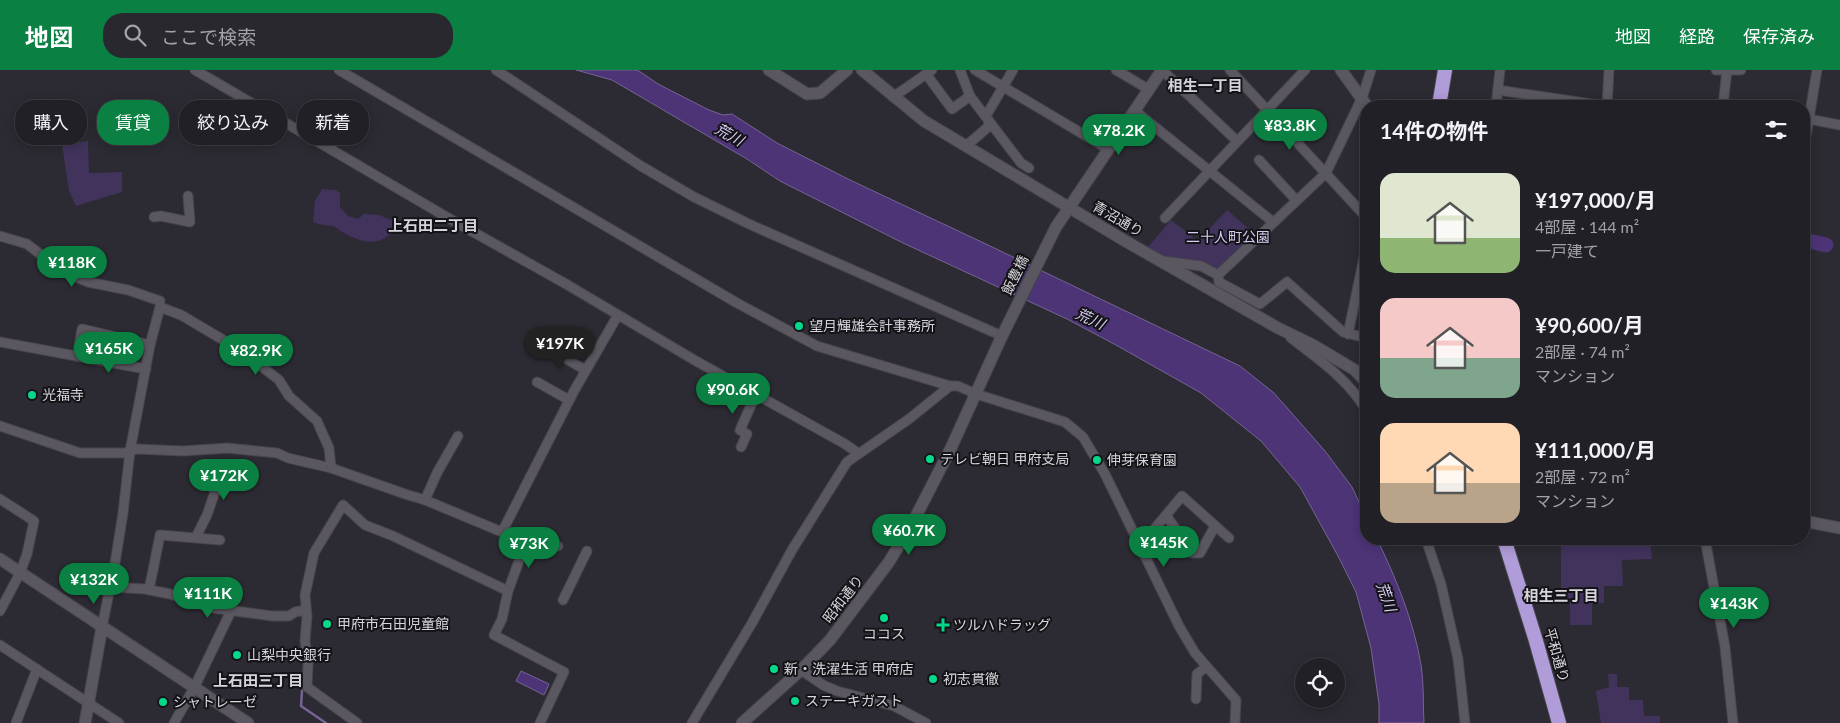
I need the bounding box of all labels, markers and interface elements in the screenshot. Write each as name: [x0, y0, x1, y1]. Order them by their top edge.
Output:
search box: [103, 13, 453, 58]
icon: search: [121, 21, 149, 49]
text: 地図: [25, 22, 73, 51]
text: ここで検索: [161, 25, 256, 48]
text: 地図: [1615, 25, 1651, 47]
text: 経路: [1679, 25, 1715, 47]
text: 保存済み: [1743, 25, 1815, 47]
district label: 相生一丁目: [1167, 76, 1243, 94]
chip: 購入: [15, 100, 87, 145]
chip: 賃貸: [97, 100, 169, 145]
chip: 絞り込み: [179, 100, 287, 145]
chip: 新着: [297, 100, 369, 145]
pin: ¥83.8K: [1249, 108, 1331, 151]
pin: ¥78.2K: [1078, 114, 1160, 156]
text: ¥83.8K: [1264, 115, 1316, 134]
icon: filters: [1762, 116, 1790, 144]
text: 14件の物件: [1380, 118, 1488, 143]
water label: 荒川: [712, 119, 749, 150]
text: ¥78.2K: [1093, 120, 1145, 139]
text: ¥197,000/月: [1535, 187, 1656, 212]
icon: home: [1420, 193, 1480, 253]
street label: 青沼通り: [1090, 197, 1147, 240]
district label: 上石田二丁目: [388, 216, 478, 234]
text: 4部屋 · 144 m²: [1535, 217, 1639, 236]
park label: 二十人町公園: [1186, 228, 1270, 245]
text: 一戸建て: [1535, 241, 1599, 260]
pin: ¥118K: [37, 246, 107, 288]
text: ¥118K: [48, 252, 96, 271]
street label: 飯豊橋: [998, 252, 1031, 297]
water label: 荒川: [1073, 304, 1110, 333]
text: ¥90,600/月: [1535, 312, 1644, 337]
place label: 望月輝雄会計事務所: [809, 317, 935, 334]
icon: home: [1420, 318, 1480, 378]
marker: 望月輝雄会計事務所: [793, 320, 805, 332]
pin: ¥197K: [525, 326, 595, 369]
pin: ¥165K: [74, 332, 144, 374]
text: ¥197K: [536, 333, 584, 352]
pin: ¥82.9K: [215, 334, 297, 376]
text: ¥165K: [85, 338, 133, 357]
text: ¥82.9K: [230, 340, 282, 359]
text: 2部屋 · 74 m²: [1535, 342, 1630, 361]
text: マンション: [1535, 366, 1615, 385]
pin: ¥90.6K: [692, 372, 774, 415]
text: ¥90.6K: [707, 379, 759, 398]
place label: 光福寺: [42, 386, 84, 403]
marker: 光福寺: [26, 389, 38, 401]
text: ¥111,000/月: [1535, 437, 1656, 462]
icon: home: [1420, 443, 1480, 503]
place label: テレビ朝日 甲府支局: [940, 450, 1070, 467]
place label: 伸芽保育園: [1107, 451, 1177, 468]
marker: テレビ朝日 甲府支局: [924, 453, 936, 465]
marker: 伸芽保育園: [1091, 454, 1103, 466]
pin: ¥172K: [189, 458, 259, 501]
text: ¥172K: [200, 465, 248, 484]
text: 2部屋 · 72 m²: [1535, 467, 1630, 486]
text: マンション: [1535, 491, 1615, 510]
pin: ¥60.7K: [868, 514, 950, 556]
text: ¥60.7K: [883, 520, 935, 539]
pin: ¥73K: [499, 526, 559, 569]
pin: ¥145K: [1129, 526, 1199, 568]
text: ¥145K: [1140, 532, 1188, 551]
text: ¥73K: [510, 533, 548, 552]
pin: ¥132K: [59, 562, 129, 605]
text: ¥132K: [70, 569, 118, 588]
street label: 昭和通り: [819, 571, 867, 626]
pin: ¥111K: [173, 576, 243, 619]
water label: 荒川: [1373, 579, 1401, 616]
text: ¥111K: [184, 583, 232, 602]
district label: 相生三丁目: [1523, 586, 1599, 604]
pin: ¥143K: [1699, 586, 1769, 629]
text: ¥143K: [1710, 593, 1758, 612]
marker: ココス: [878, 612, 890, 624]
place label: 甲府市石田児童館: [337, 615, 449, 632]
place label: ツルハドラッグ: [953, 616, 1051, 633]
marker: 甲府市石田児童館: [321, 618, 333, 630]
marker: ツルハドラッグ: [937, 619, 949, 631]
place label: ココス: [863, 625, 905, 642]
street label: 平和通り: [1542, 626, 1573, 684]
place label: 山梨中央銀行: [247, 646, 331, 663]
marker: 山梨中央銀行: [231, 649, 243, 661]
map controls: [1295, 658, 1345, 708]
button: locate: [1295, 658, 1345, 708]
place label: 新・洗濯生活 甲府店: [784, 660, 914, 677]
marker: 新・洗濯生活 甲府店: [768, 663, 780, 675]
place label: 初志貫徹: [943, 670, 999, 687]
district label: 上石田三丁目: [213, 671, 303, 689]
marker: 初志貫徹: [927, 673, 939, 685]
place label: ステーキガスト: [805, 692, 903, 709]
place label: シャトレーゼ: [173, 693, 257, 710]
marker: ステーキガスト: [789, 695, 801, 707]
marker: シャトレーゼ: [157, 696, 169, 708]

